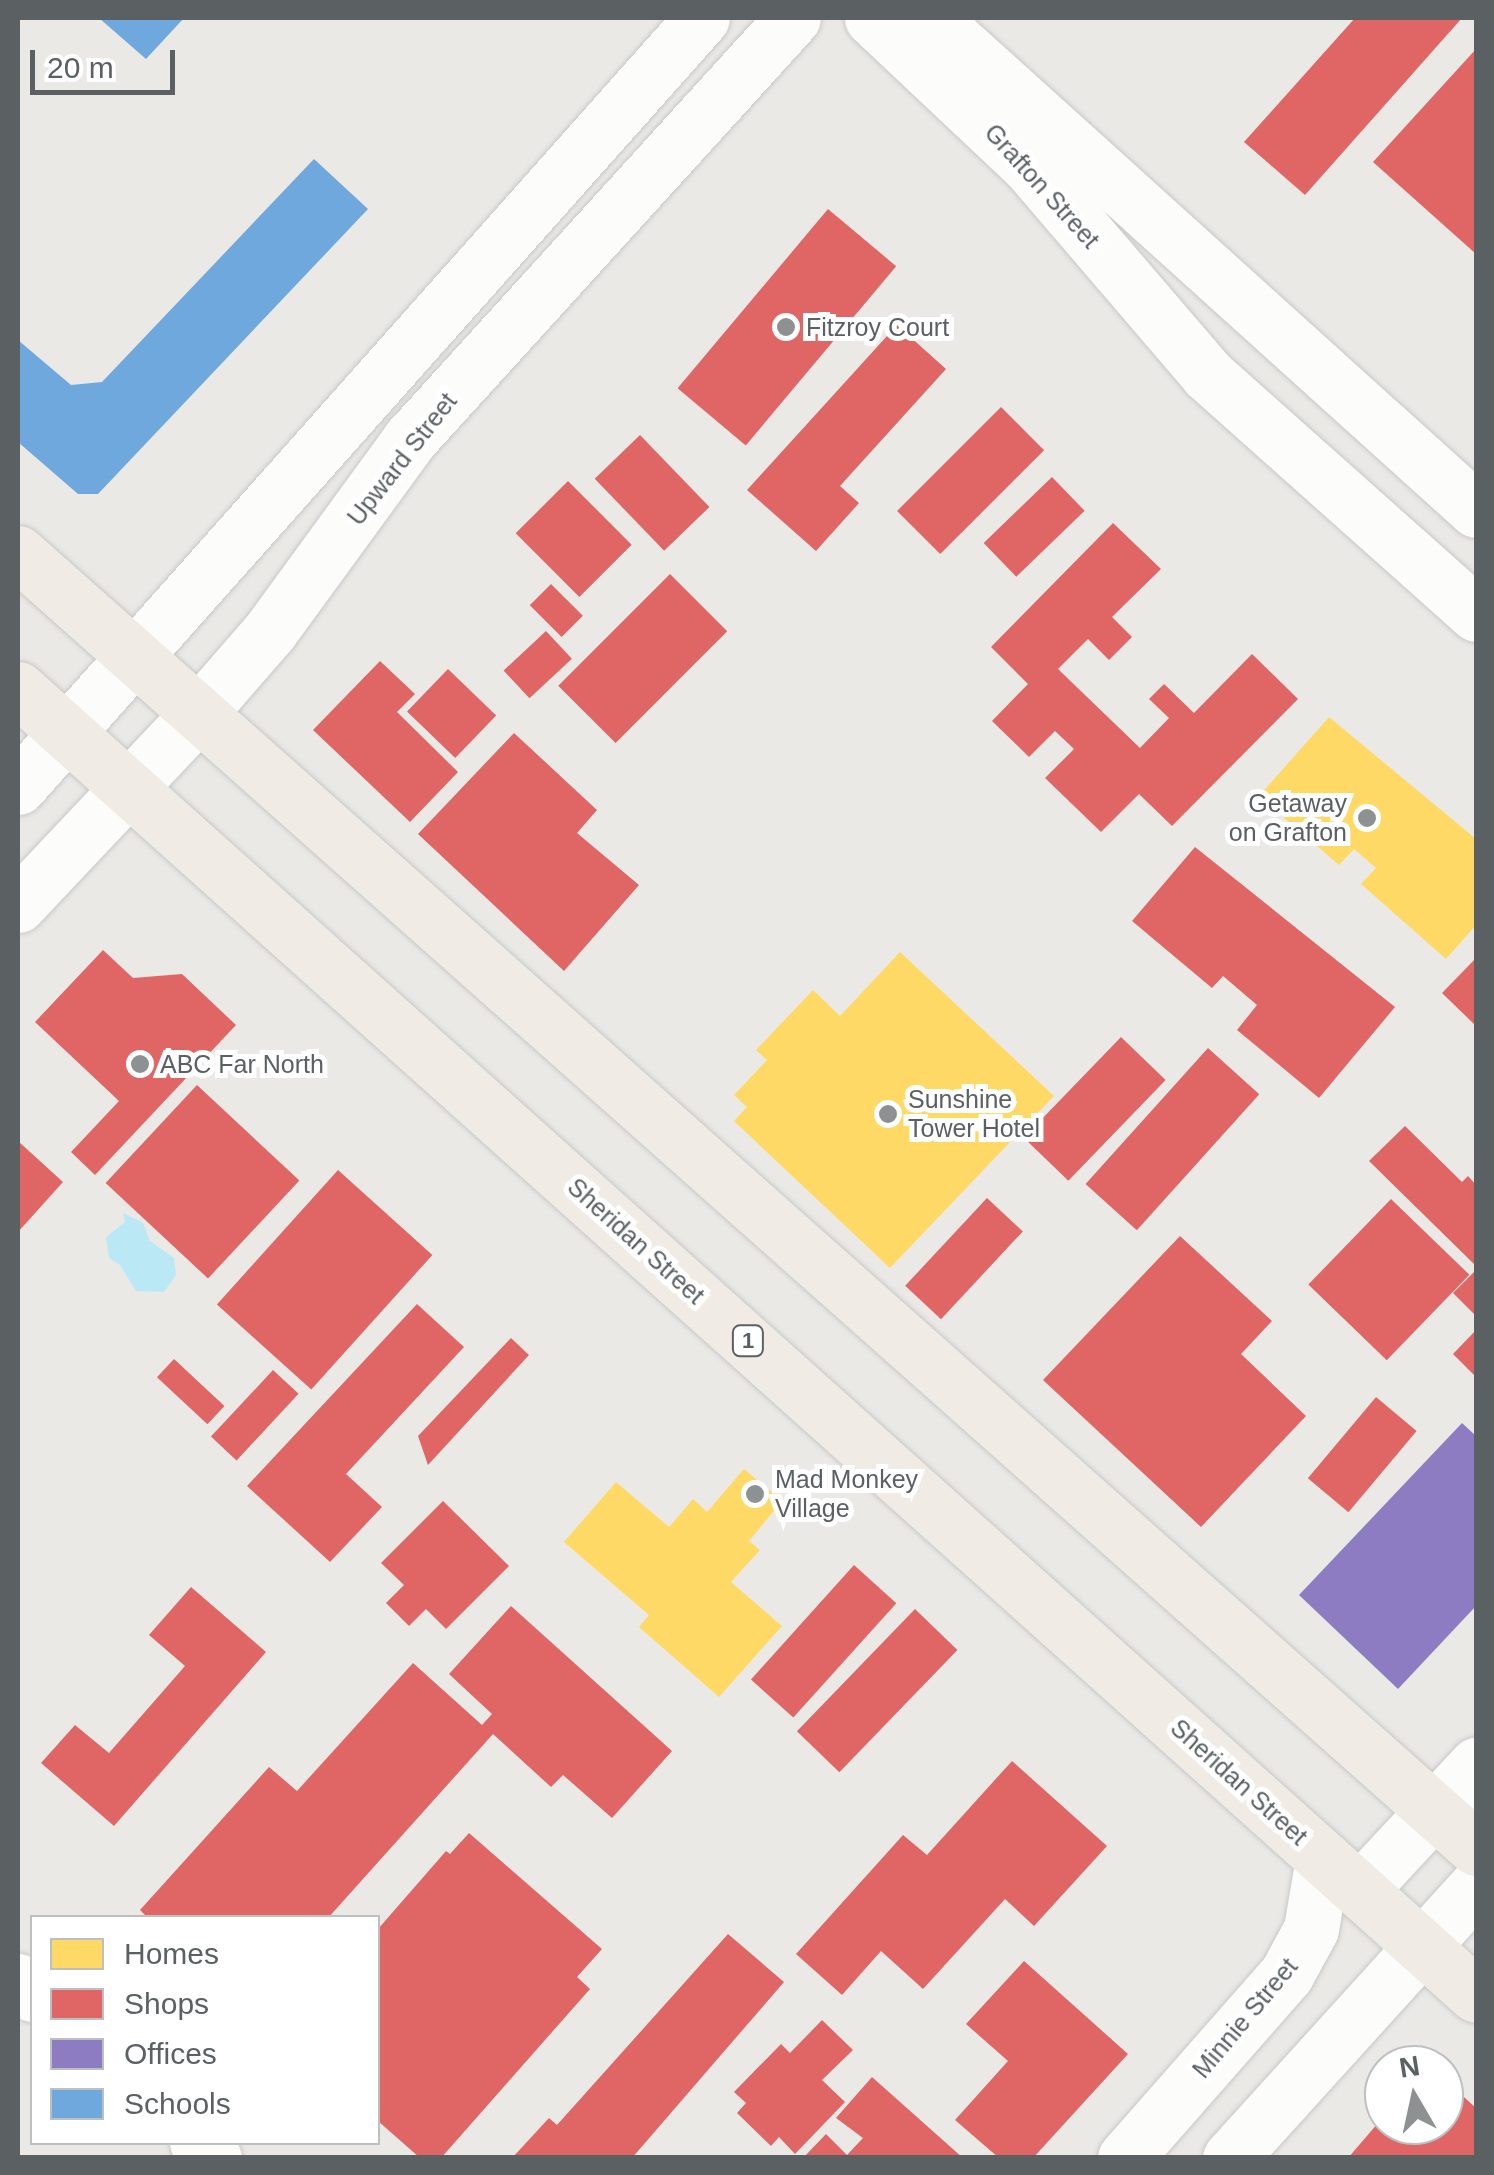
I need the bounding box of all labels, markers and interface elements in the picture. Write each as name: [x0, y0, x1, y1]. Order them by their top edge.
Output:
scale bar: [35, 30, 180, 92]
text: 20 m: [47, 51, 114, 84]
street label: Grafton Street: [978, 118, 1106, 254]
place label: Fitzroy Court: [806, 312, 949, 342]
marker: Fitzroy Court: [775, 316, 797, 338]
street label: Upward Street: [341, 387, 463, 531]
place label: Getaway on Grafton: [1229, 789, 1347, 848]
marker: Getaway on Grafton: [1356, 807, 1378, 829]
place label: ABC Far North: [160, 1049, 324, 1079]
marker: ABC Far North: [129, 1053, 151, 1075]
place label: Sunshine Tower Hotel: [908, 1085, 1040, 1144]
marker: Sunshine Tower Hotel: [877, 1103, 899, 1125]
street label: Sheridan Street: [561, 1172, 711, 1310]
road number: 1: [730, 1324, 766, 1358]
place label: Mad Monkey Village: [775, 1465, 918, 1524]
marker: Mad Monkey Village: [744, 1483, 766, 1505]
street label: Sheridan Street: [1164, 1713, 1314, 1851]
legend: [30, 1915, 380, 2145]
text: Homes: [124, 1937, 219, 1970]
street label: Minnie Street: [1186, 1952, 1304, 2084]
text: Shops: [124, 1987, 209, 2020]
text: Offices: [124, 2037, 217, 2070]
north arrow: [1364, 2045, 1464, 2145]
text: N: [1397, 2050, 1422, 2084]
text: Schools: [124, 2087, 231, 2120]

